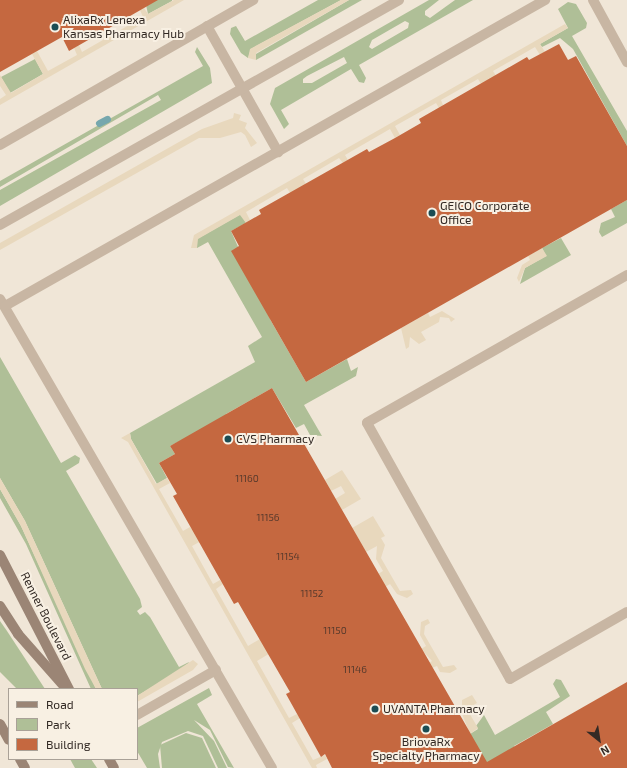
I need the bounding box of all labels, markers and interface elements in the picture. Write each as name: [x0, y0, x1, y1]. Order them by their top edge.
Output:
place label: AlixaRx Lenexa Kansas Pharmacy Hub: [63, 13, 184, 41]
marker: AlixaRx Lenexa Kansas Pharmacy Hub: [50, 22, 60, 32]
place label: GEICO Corporate Office: [440, 199, 529, 227]
marker: GEICO Corporate Office: [427, 208, 437, 218]
place label: CVS Pharmacy: [236, 432, 314, 446]
marker: CVS Pharmacy: [223, 434, 233, 444]
house number: 11160: [235, 473, 259, 485]
house number: 11156: [256, 512, 280, 524]
house number: 11154: [276, 551, 300, 563]
street label: Renner Boulevard: [18, 569, 74, 663]
house number: 11152: [301, 588, 323, 600]
house number: 11150: [323, 625, 347, 637]
house number: 11146: [343, 664, 367, 676]
legend: [8, 688, 138, 760]
text: Road: [46, 697, 74, 711]
place label: UVANTA Pharmacy: [383, 702, 485, 716]
marker: UVANTA Pharmacy: [370, 704, 380, 714]
text: Park: [46, 717, 71, 731]
north arrow: [579, 720, 619, 760]
marker: BriovaRx Specialty Pharmacy: [421, 724, 431, 734]
place label: BriovaRx Specialty Pharmacy: [372, 735, 480, 763]
text: Building: [46, 737, 90, 751]
text: N: [599, 743, 612, 758]

